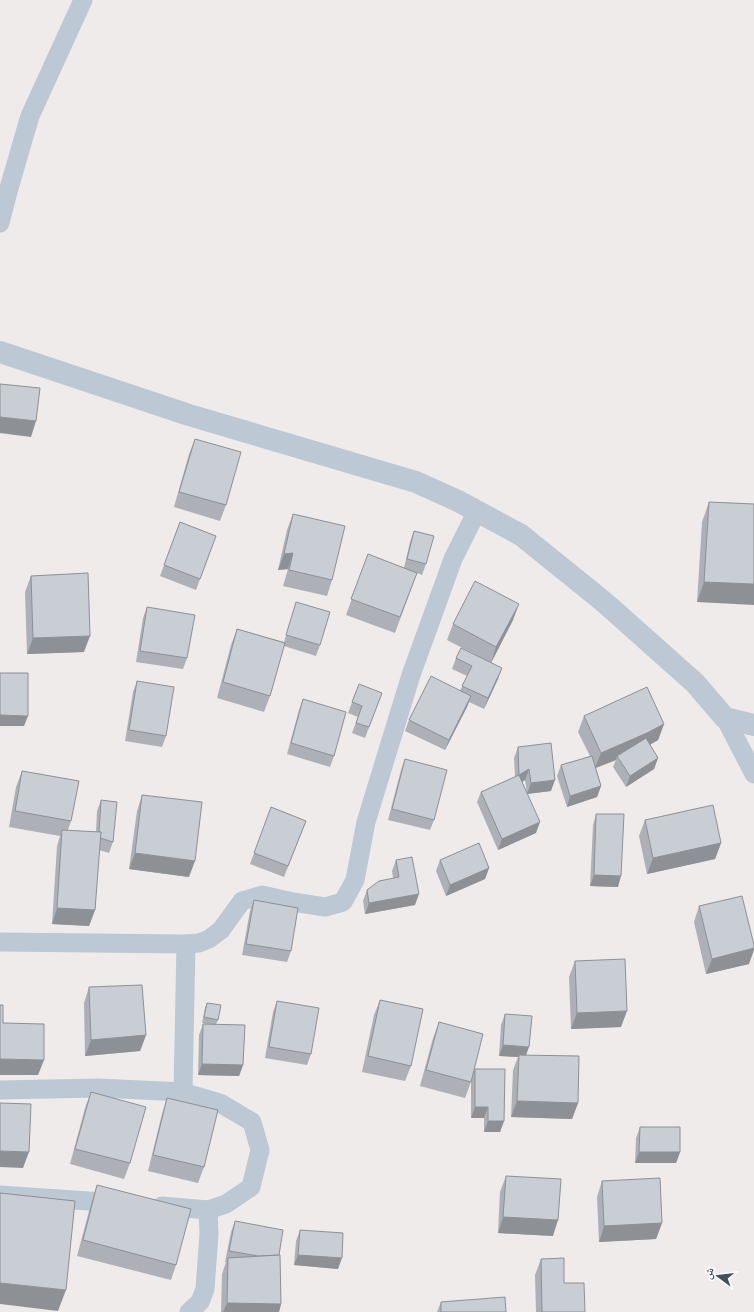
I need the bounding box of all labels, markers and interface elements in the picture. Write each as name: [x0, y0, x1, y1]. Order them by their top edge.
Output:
north arrow: [698, 1256, 738, 1296]
text: ش: [701, 1266, 718, 1281]

